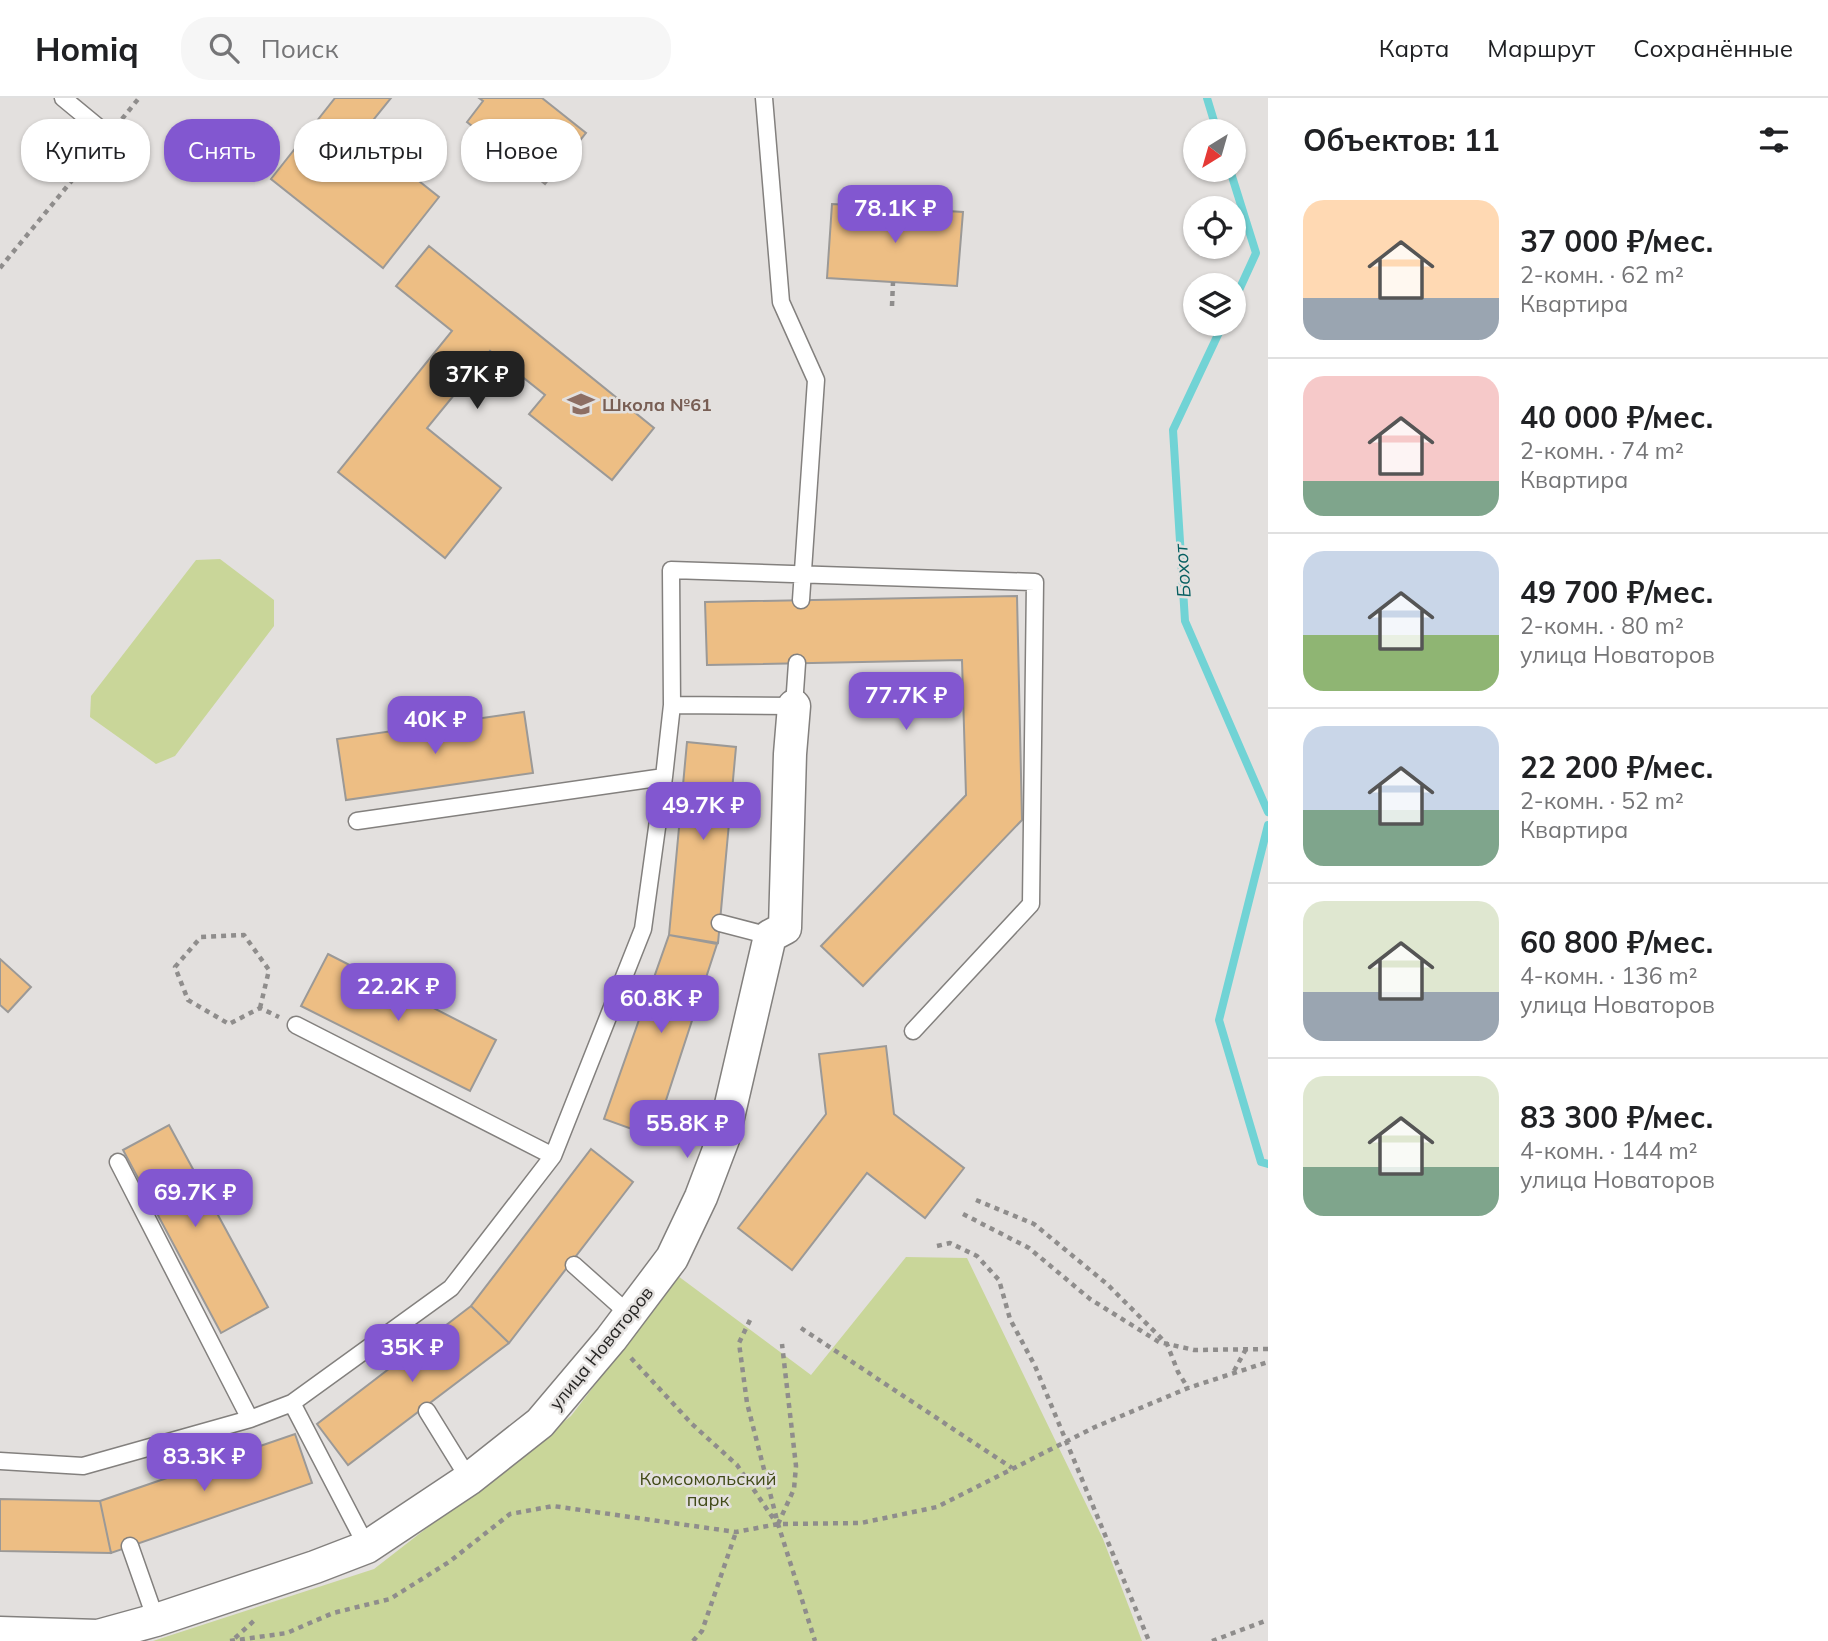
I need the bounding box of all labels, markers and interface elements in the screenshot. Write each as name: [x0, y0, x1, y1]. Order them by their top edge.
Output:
search box: [181, 17, 671, 80]
text: Homiq: [35, 28, 139, 69]
icon: search: [205, 29, 243, 67]
text: Поиск: [261, 32, 338, 65]
text: Карта: [1379, 33, 1449, 63]
text: Маршрут: [1487, 33, 1595, 63]
text: Сохранённые: [1633, 33, 1793, 63]
chip: Купить: [21, 119, 150, 182]
chip: Снять: [164, 119, 280, 182]
chip: Фильтры: [294, 119, 447, 182]
chip: Новое: [461, 119, 582, 182]
north arrow: [1183, 119, 1246, 182]
map controls: [1183, 119, 1246, 336]
text: Объектов: 11: [1303, 121, 1500, 159]
icon: filters: [1755, 121, 1793, 159]
pin: 78.1K ₽: [830, 186, 960, 245]
text: 78.1K ₽: [854, 193, 936, 222]
button: locate: [1183, 196, 1246, 259]
text: 37 000 ₽/мес.: [1520, 222, 1713, 260]
icon: home: [1359, 228, 1443, 312]
text: 2-комн. · 62 m²: [1520, 260, 1684, 289]
button: layers: [1183, 273, 1246, 336]
text: Квартира: [1520, 289, 1628, 318]
pin: 37K ₽: [428, 352, 526, 411]
text: 37K ₽: [445, 359, 509, 388]
school or university icon: Школа №61: [566, 389, 596, 419]
place label: Школа №61: [602, 393, 712, 416]
text: 40 000 ₽/мес.: [1520, 398, 1713, 436]
icon: home: [1359, 404, 1443, 488]
text: 2-комн. · 74 m²: [1520, 436, 1684, 465]
text: Квартира: [1520, 465, 1628, 494]
water label: Бохот: [1168, 542, 1196, 599]
text: 49 700 ₽/мес.: [1520, 573, 1713, 611]
icon: home: [1359, 579, 1443, 663]
text: 2-комн. · 80 m²: [1520, 611, 1684, 640]
text: улица Новаторов: [1520, 640, 1715, 669]
pin: 77.7K ₽: [841, 672, 971, 732]
text: 77.7K ₽: [865, 680, 947, 709]
pin: 40K ₽: [386, 696, 484, 756]
text: 40K ₽: [403, 704, 467, 733]
text: 22 200 ₽/мес.: [1520, 748, 1713, 786]
icon: home: [1359, 754, 1443, 838]
pin: 49.7K ₽: [638, 782, 768, 842]
text: 2-комн. · 52 m²: [1520, 786, 1684, 815]
text: 49.7K ₽: [662, 790, 744, 819]
text: Квартира: [1520, 815, 1628, 844]
text: 60 800 ₽/мес.: [1520, 923, 1713, 961]
icon: home: [1359, 929, 1443, 1013]
text: 4-комн. · 136 m²: [1520, 961, 1698, 990]
pin: 22.2K ₽: [333, 964, 463, 1023]
text: 22.2K ₽: [357, 971, 439, 1000]
pin: 60.8K ₽: [596, 976, 726, 1035]
text: 60.8K ₽: [620, 983, 702, 1012]
text: улица Новаторов: [1520, 990, 1715, 1019]
text: 83 300 ₽/мес.: [1520, 1098, 1713, 1136]
pin: 55.8K ₽: [622, 1100, 752, 1160]
icon: home: [1359, 1104, 1443, 1188]
text: 55.8K ₽: [646, 1108, 728, 1137]
text: 4-комн. · 144 m²: [1520, 1136, 1698, 1165]
text: улица Новаторов: [1520, 1165, 1715, 1194]
pin: 69.7K ₽: [130, 1170, 260, 1229]
text: 69.7K ₽: [154, 1177, 236, 1206]
street label: улица Новаторов: [544, 1281, 658, 1415]
pin: 35K ₽: [363, 1324, 461, 1384]
text: 35K ₽: [380, 1332, 444, 1361]
pin: 83.3K ₽: [139, 1434, 269, 1493]
text: 83.3K ₽: [163, 1441, 245, 1470]
park label: Комсомольский парк: [640, 1467, 776, 1511]

